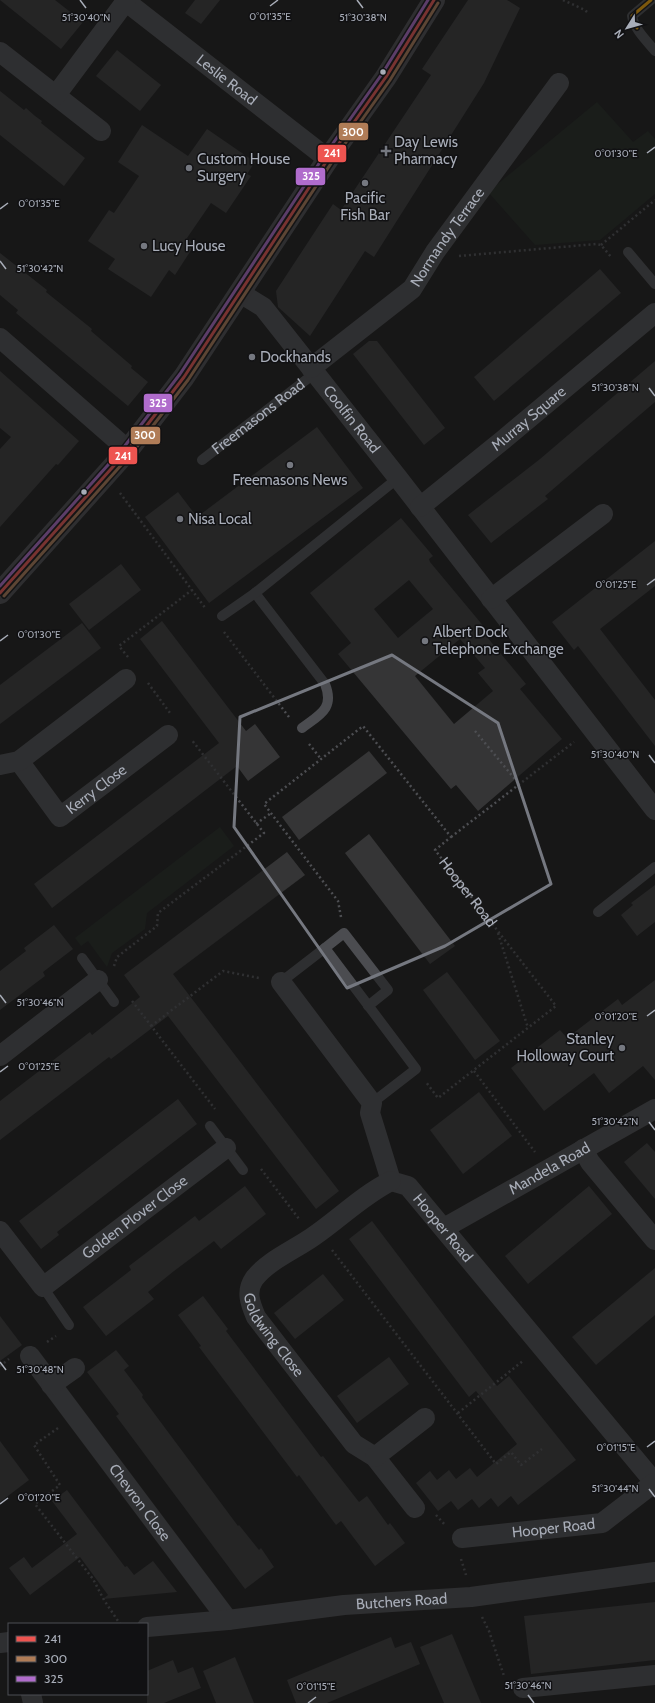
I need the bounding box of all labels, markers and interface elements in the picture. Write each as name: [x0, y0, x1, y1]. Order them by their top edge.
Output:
north arrow: [607, 8, 647, 48]
text: 0°01'35"E: [249, 10, 291, 23]
text: 51°30'40"N: [62, 11, 110, 24]
text: 51°30'38"N: [339, 11, 387, 24]
text: N: [611, 27, 627, 41]
street label: Leslie Road: [193, 51, 260, 109]
unlabelled marker: [378, 67, 388, 77]
line badge: 300: [338, 122, 369, 141]
text: 300: [342, 125, 364, 139]
place label: Day Lewis Pharmacy: [394, 133, 458, 168]
line badge: 241: [317, 144, 347, 163]
text: 241: [324, 146, 340, 160]
marker: Day Lewis Pharmacy: [381, 146, 391, 156]
text: 0°01'30"E: [594, 147, 638, 160]
place label: Custom House Surgery: [197, 150, 291, 185]
marker: Custom House Surgery: [184, 163, 194, 173]
line badge: 325: [295, 167, 326, 186]
text: 325: [302, 169, 320, 183]
marker: Pacific Fish Bar: [360, 178, 370, 188]
street label: Normandy Terrace: [407, 184, 488, 290]
place label: Pacific Fish Bar: [340, 189, 390, 224]
text: 0°01'35"E: [18, 197, 60, 210]
place label: Lucy House: [152, 237, 226, 255]
marker: Lucy House: [139, 241, 149, 251]
text: 51°30'42"N: [17, 262, 63, 275]
place label: Dockhands: [260, 348, 331, 366]
marker: Dockhands: [247, 352, 257, 362]
street label: Freemasons Road: [208, 375, 308, 458]
text: 51°30'38"N: [591, 381, 639, 394]
street label: Coolfin Road: [319, 382, 384, 457]
street label: Murray Square: [488, 382, 570, 455]
line badge: 325: [143, 393, 173, 413]
text: 325: [149, 396, 167, 410]
line badge: 300: [130, 426, 161, 445]
text: 300: [134, 428, 156, 442]
line badge: 241: [108, 446, 138, 465]
text: 241: [115, 449, 131, 463]
marker: Freemasons News: [285, 460, 295, 470]
place label: Freemasons News: [233, 471, 347, 489]
unlabelled marker: [79, 487, 89, 497]
place label: Nisa Local: [188, 510, 252, 528]
marker: Nisa Local: [175, 514, 185, 524]
text: 0°01'25"E: [595, 578, 637, 591]
place label: Albert Dock Telephone Exchange: [433, 623, 564, 658]
text: 0°01'30"E: [17, 628, 61, 641]
marker: Albert Dock Telephone Exchange: [420, 636, 430, 646]
text: 51°30'40"N: [591, 748, 639, 761]
street label: Kerry Close: [63, 761, 130, 818]
street label: Hooper Road: [435, 854, 500, 931]
text: 51°30'46"N: [16, 996, 64, 1009]
text: 0°01'20"E: [595, 1010, 638, 1023]
place label: Stanley Holloway Court: [517, 1030, 614, 1065]
marker: Stanley Holloway Court: [617, 1043, 627, 1053]
text: 0°01'25"E: [18, 1060, 60, 1073]
text: 51°30'42"N: [592, 1115, 638, 1128]
street label: Mandela Road: [506, 1139, 593, 1199]
street label: Golden Plover Close: [79, 1171, 191, 1263]
street label: Hooper Road: [409, 1190, 477, 1266]
street label: Goldwing Close: [240, 1292, 308, 1381]
text: 51°30'48"N: [16, 1363, 64, 1376]
text: 0°01'15"E: [596, 1441, 636, 1454]
street label: Chevron Close: [105, 1460, 175, 1545]
text: 51°30'44"N: [591, 1482, 639, 1495]
text: 0°01'20"E: [18, 1491, 61, 1504]
street label: Hooper Road: [511, 1515, 596, 1542]
street label: Butchers Road: [355, 1590, 448, 1613]
legend: [8, 1623, 148, 1695]
text: 241: [44, 1631, 61, 1646]
text: 300: [44, 1651, 67, 1666]
text: 325: [44, 1671, 63, 1686]
text: 51°30'46"N: [504, 1679, 552, 1692]
text: 0°01'15"E: [296, 1680, 336, 1693]

